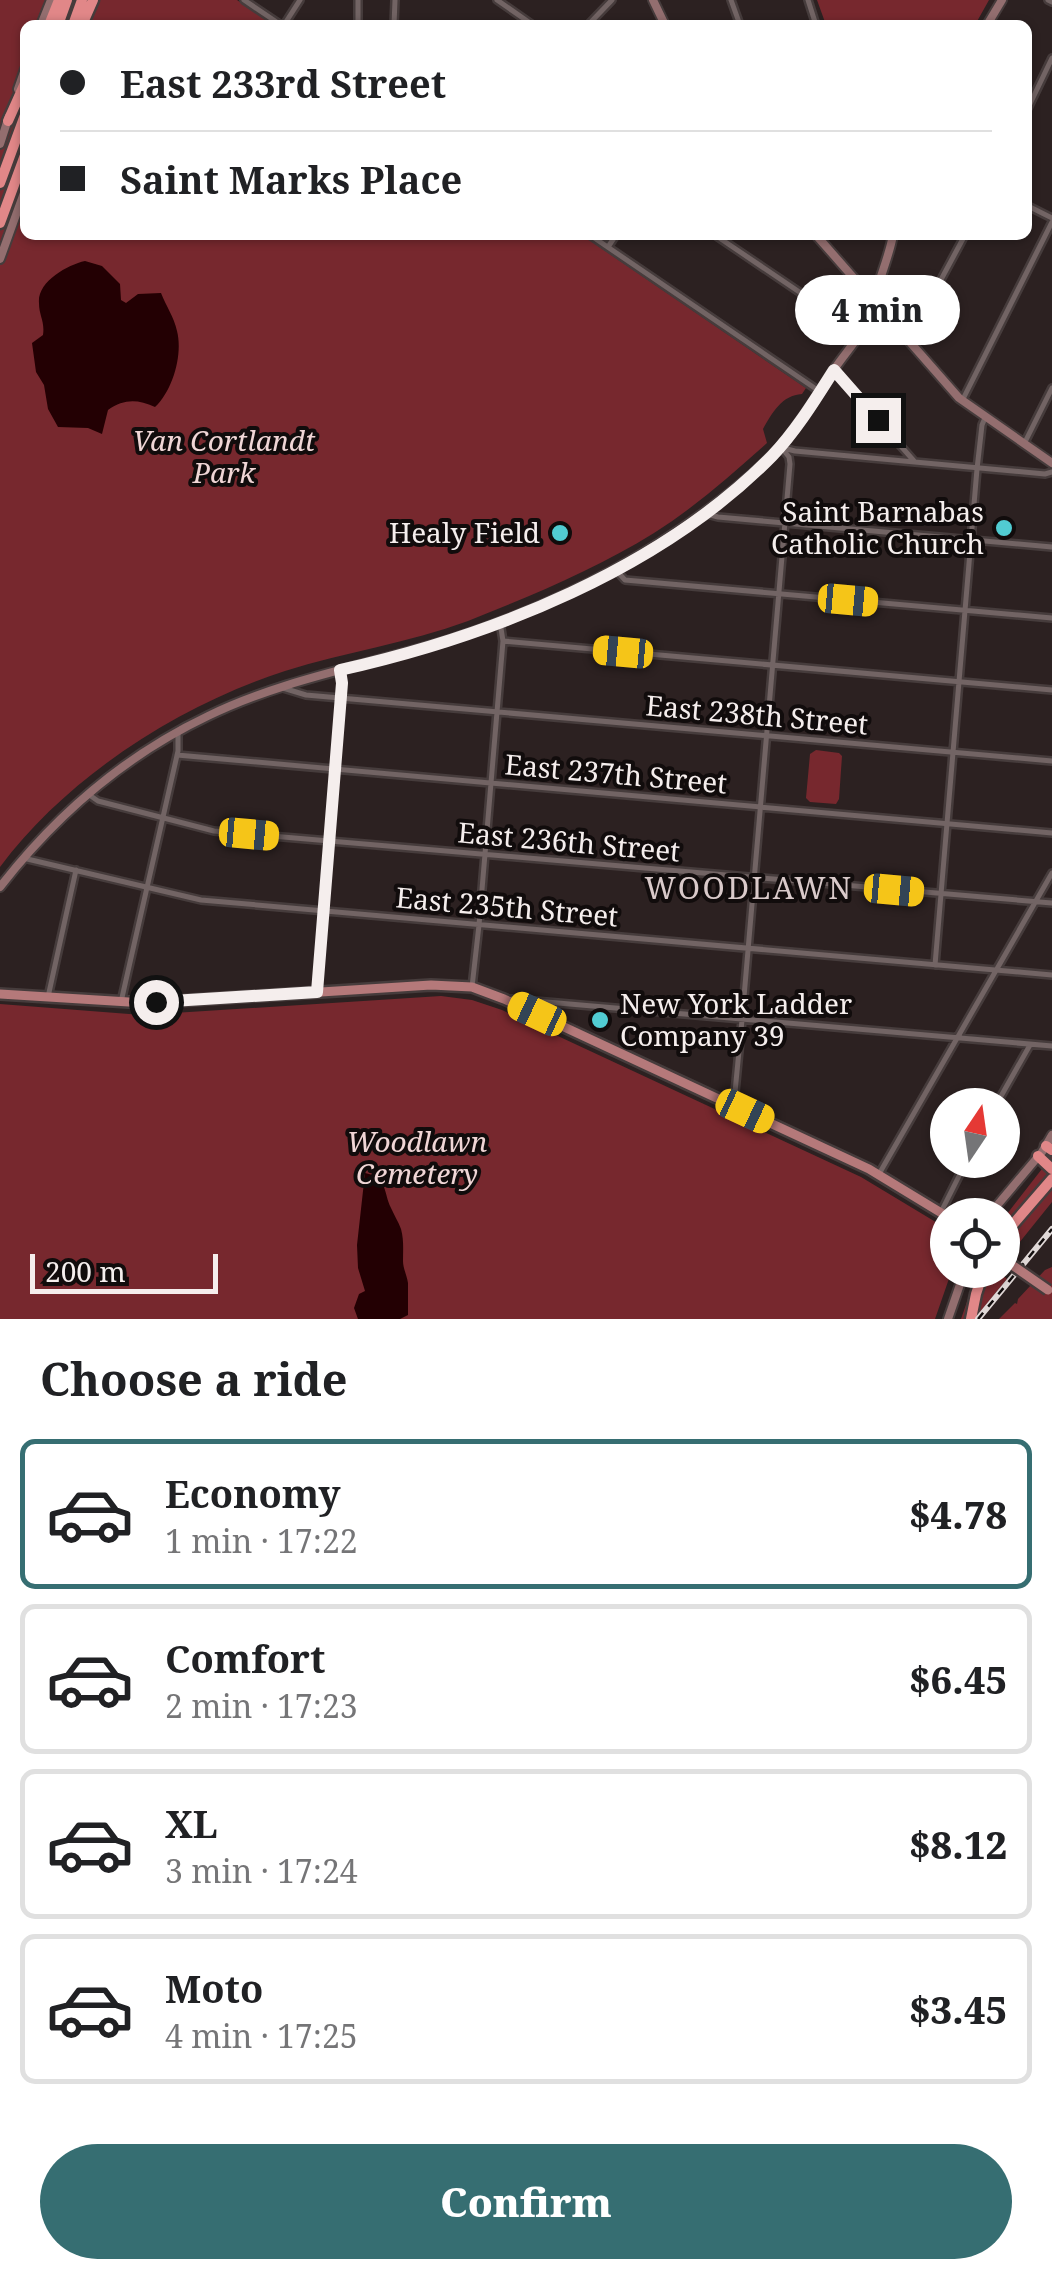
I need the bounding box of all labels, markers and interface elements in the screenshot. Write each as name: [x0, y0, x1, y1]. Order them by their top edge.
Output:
text: East 233rd Street: [120, 57, 446, 109]
text: Saint Marks Place: [120, 153, 462, 205]
callout: 4 min: [796, 275, 960, 345]
text: 4 min: [832, 288, 923, 331]
route end: [856, 398, 901, 443]
park label: Van Cortlandt Park: [133, 421, 316, 491]
place label: Saint Barnabas Catholic Church: [771, 492, 984, 562]
place label: Healy Field: [389, 513, 540, 551]
marker: Saint Barnabas Catholic Church: [993, 517, 1015, 539]
marker: Healy Field: [549, 522, 571, 544]
car: [817, 582, 879, 618]
car: [592, 634, 654, 670]
street label: East 238th Street: [644, 685, 870, 743]
street label: East 237th Street: [503, 744, 729, 802]
street label: East 236th Street: [456, 812, 682, 870]
car: [218, 816, 280, 852]
district label: WOODLAWN: [644, 867, 854, 908]
car: [863, 872, 925, 908]
street label: East 235th Street: [394, 877, 620, 935]
route start: [134, 980, 179, 1025]
place label: New York Ladder Company 39: [620, 984, 852, 1054]
car: [503, 988, 571, 1040]
marker: New York Ladder Company 39: [589, 1009, 611, 1031]
car: [711, 1085, 779, 1137]
north arrow: [930, 1088, 1020, 1178]
map controls: [930, 1088, 1020, 1288]
park label: Woodlawn Cemetery: [347, 1122, 487, 1192]
button: locate: [930, 1198, 1020, 1288]
scale bar: [30, 1249, 218, 1294]
text: 200 m: [45, 1252, 126, 1290]
text: Choose a ride: [40, 1348, 348, 1409]
text: Economy: [165, 1467, 341, 1519]
icon: car: [45, 1469, 135, 1559]
text: $4.78: [909, 1488, 1007, 1540]
text: 1 min · 17:22: [165, 1519, 358, 1562]
text: Comfort: [165, 1632, 325, 1684]
icon: car: [45, 1634, 135, 1724]
text: $6.45: [909, 1653, 1007, 1705]
text: 2 min · 17:23: [165, 1684, 358, 1727]
text: XL: [165, 1797, 218, 1849]
icon: car: [45, 1799, 135, 1889]
text: $8.12: [909, 1818, 1007, 1870]
text: 3 min · 17:24: [165, 1849, 358, 1892]
text: Moto: [165, 1962, 263, 2014]
icon: car: [45, 1964, 135, 2054]
text: $3.45: [909, 1983, 1007, 2035]
text: 4 min · 17:25: [165, 2014, 358, 2057]
button: Confirm: [40, 2144, 1012, 2259]

